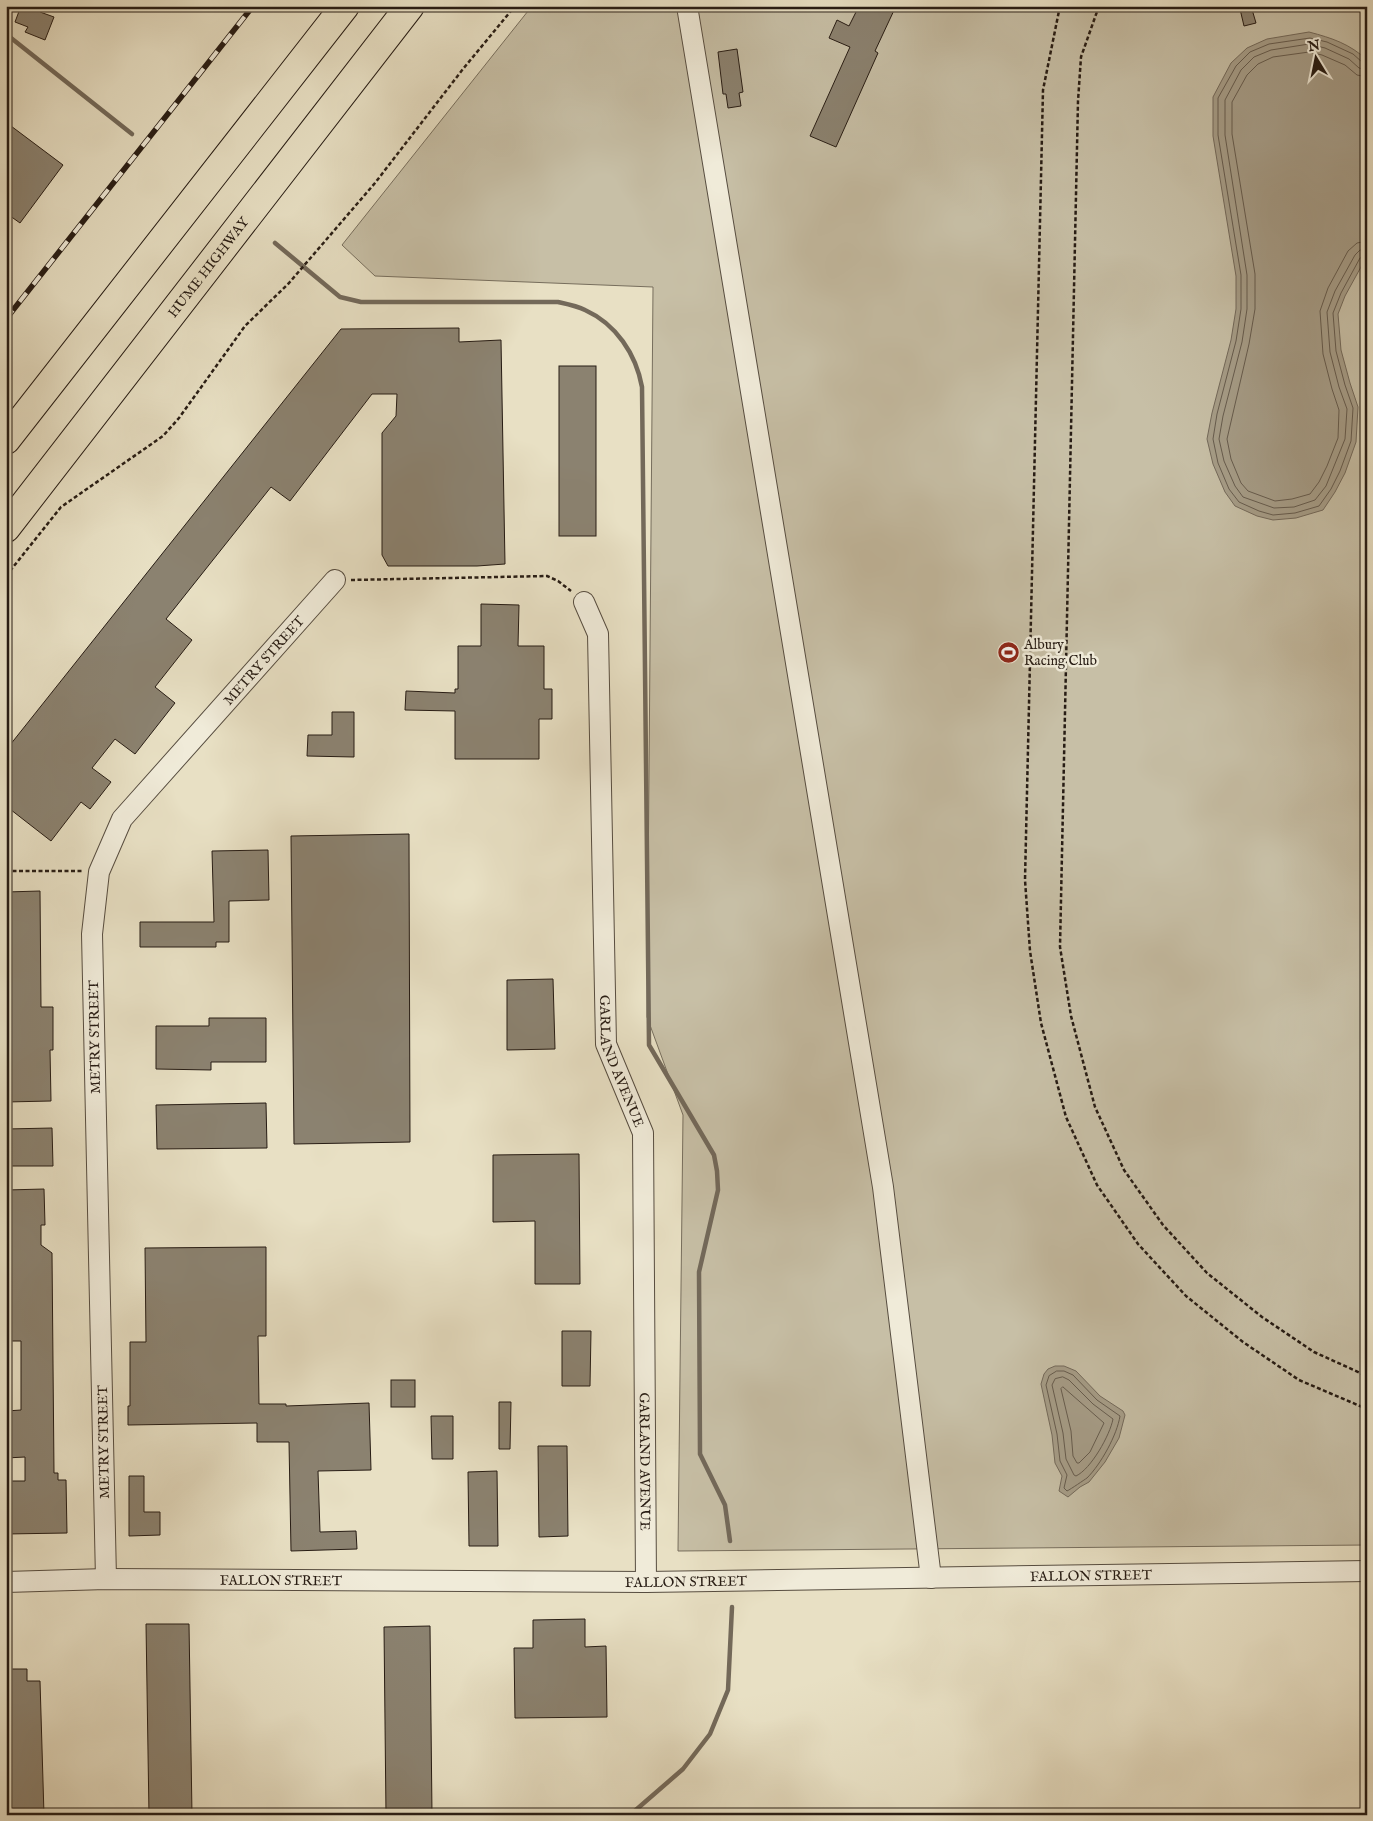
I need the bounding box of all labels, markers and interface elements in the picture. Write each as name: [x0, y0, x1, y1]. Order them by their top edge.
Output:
north arrow: [1290, 32, 1340, 82]
text: N: [1305, 36, 1321, 56]
street label: HUME HIGHWAY: [164, 213, 254, 322]
street label: METRY STREET: [220, 612, 309, 709]
place label: Albury Racing Club: [1023, 636, 1097, 670]
sports icon: Albury Racing Club: [996, 640, 1020, 664]
street label: METRY STREET: [85, 979, 105, 1094]
street label: GARLAND AVENUE: [595, 995, 648, 1130]
street label: METRY STREET: [94, 1384, 114, 1499]
street label: GARLAND AVENUE: [635, 1392, 654, 1531]
street label: FALLON STREET: [1030, 1566, 1153, 1586]
street label: FALLON STREET: [220, 1572, 343, 1590]
street label: FALLON STREET: [625, 1572, 748, 1592]

